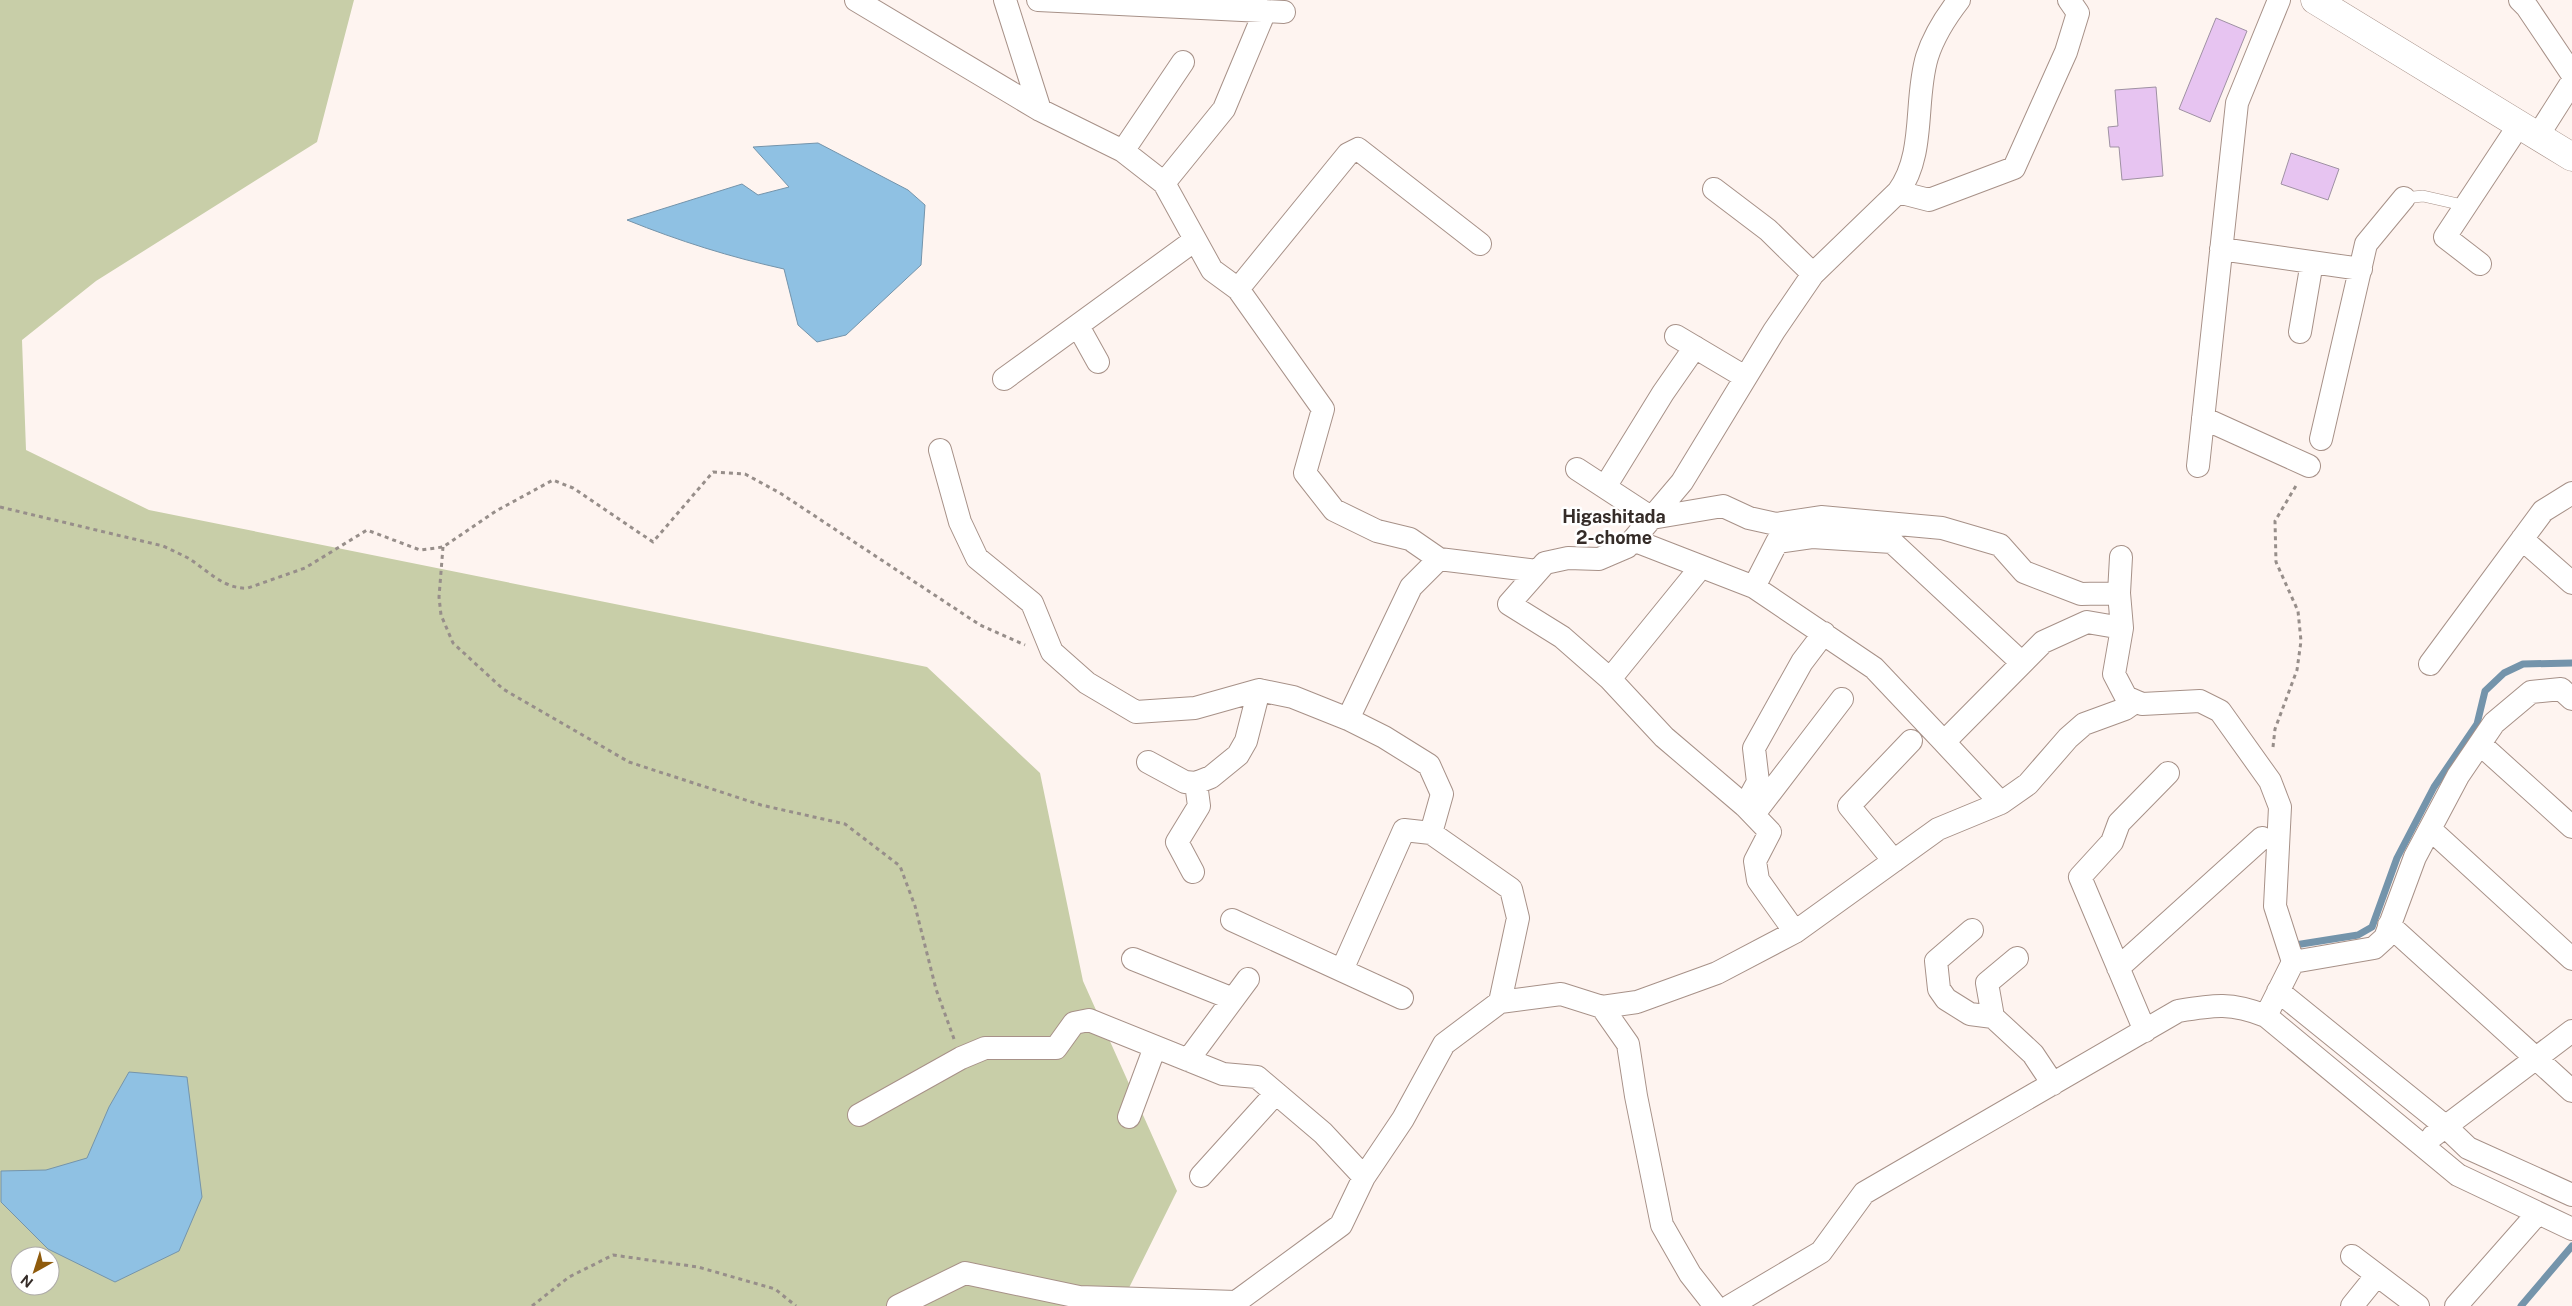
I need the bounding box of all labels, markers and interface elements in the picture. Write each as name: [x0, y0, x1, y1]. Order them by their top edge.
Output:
district label: Higashitada 2-chome: [1562, 506, 1666, 548]
north arrow: [10, 1246, 60, 1296]
text: N: [18, 1271, 36, 1291]

